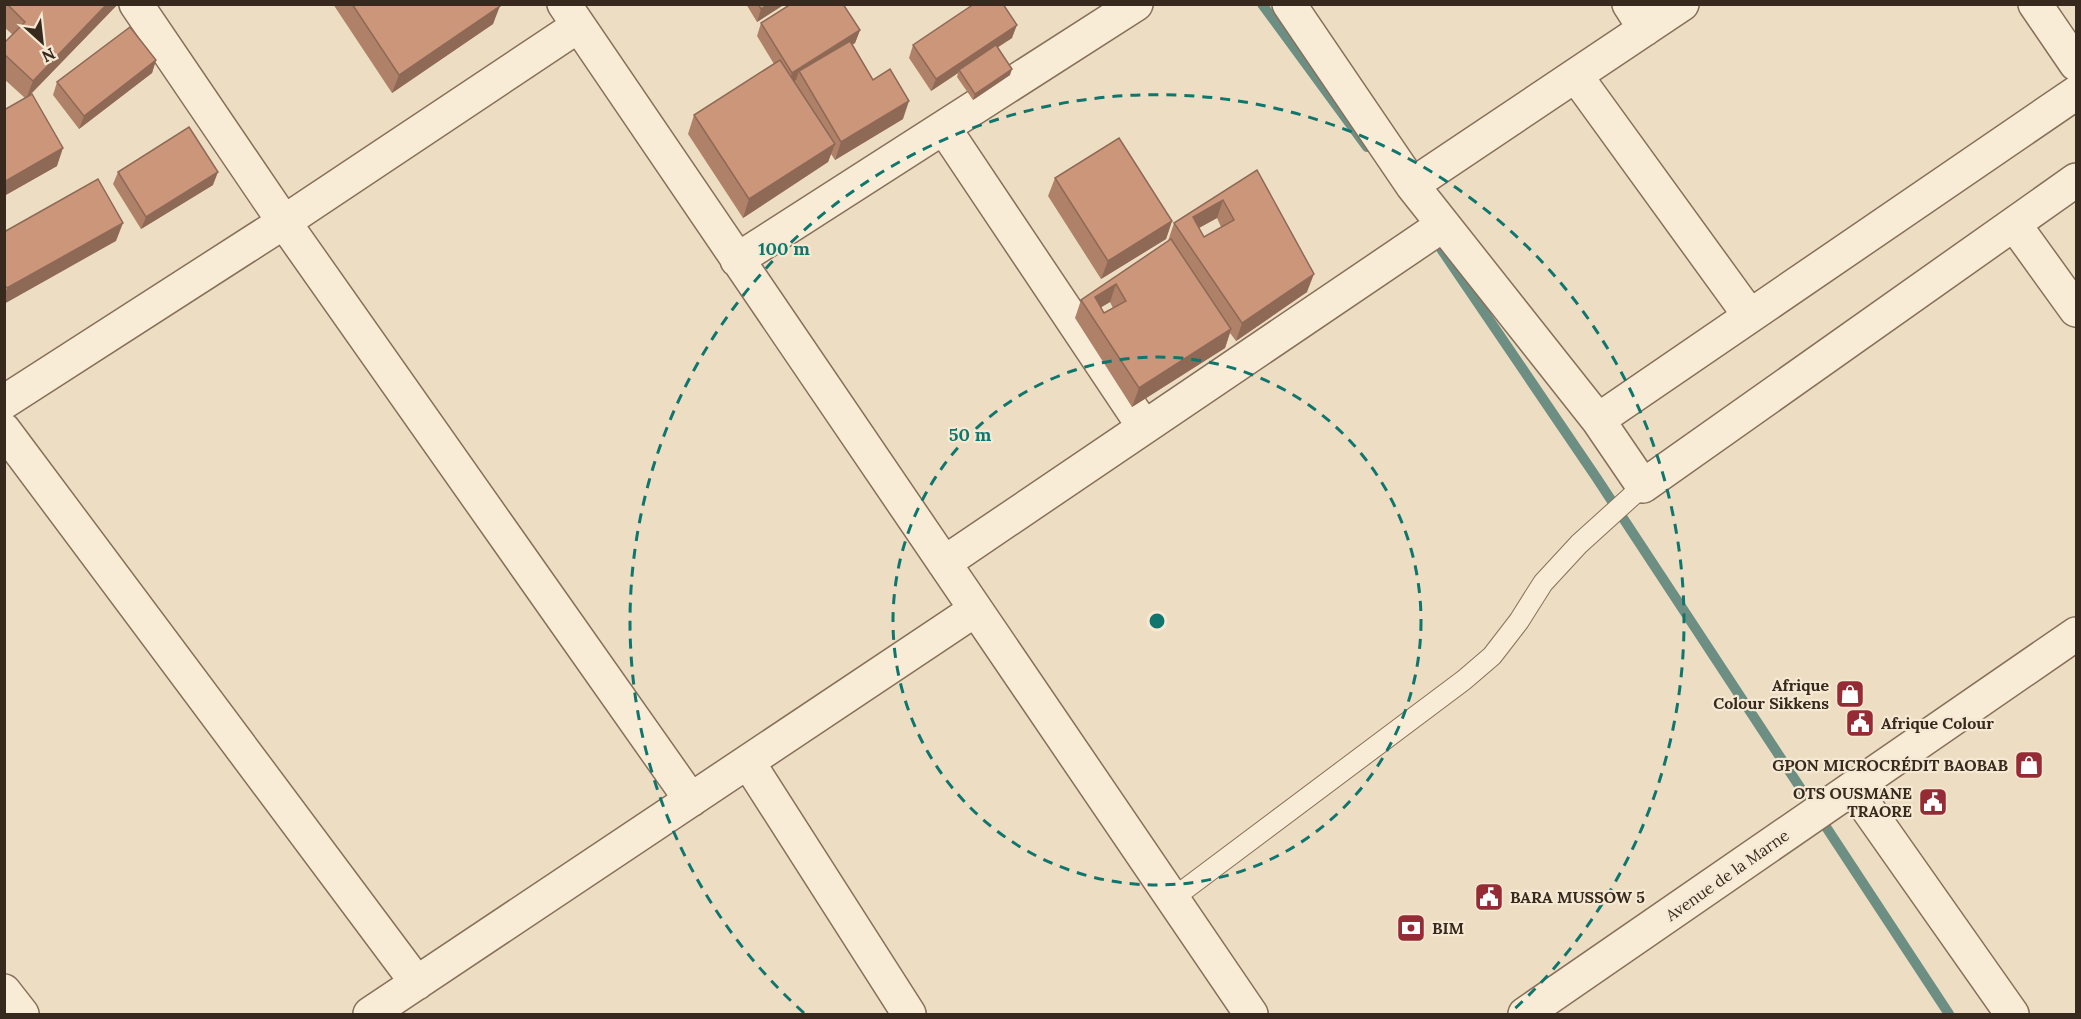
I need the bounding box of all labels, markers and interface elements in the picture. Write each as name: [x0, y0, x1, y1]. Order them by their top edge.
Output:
north arrow: [12, 12, 72, 72]
text: N: [39, 44, 59, 67]
text: 100 m: [758, 237, 810, 260]
text: 50 m: [949, 423, 992, 446]
centre of rings: [1147, 611, 1167, 631]
place label: Afrique Colour Sikkens: [1713, 675, 1829, 713]
shop icon: Afrique Colour Sikkens: [1834, 678, 1866, 710]
public building icon: Afrique Colour: [1844, 707, 1876, 739]
place label: Afrique Colour: [1881, 713, 1994, 733]
shop icon: GPON MICROCRÉDIT BAOBAB: [2013, 749, 2045, 781]
place label: GPON MICROCRÉDIT BAOBAB: [1772, 755, 2008, 775]
place label: OTS OUSMANE TRAORE: [1793, 783, 1912, 821]
public building icon: OTS OUSMANE TRAORE: [1917, 786, 1949, 818]
street label: Avenue de la Marne: [1661, 825, 1793, 926]
public building icon: BARA MUSSOW 5: [1473, 881, 1505, 913]
place label: BARA MUSSOW 5: [1510, 887, 1645, 907]
bank icon: BIM: [1395, 912, 1427, 944]
place label: BIM: [1432, 918, 1464, 938]

